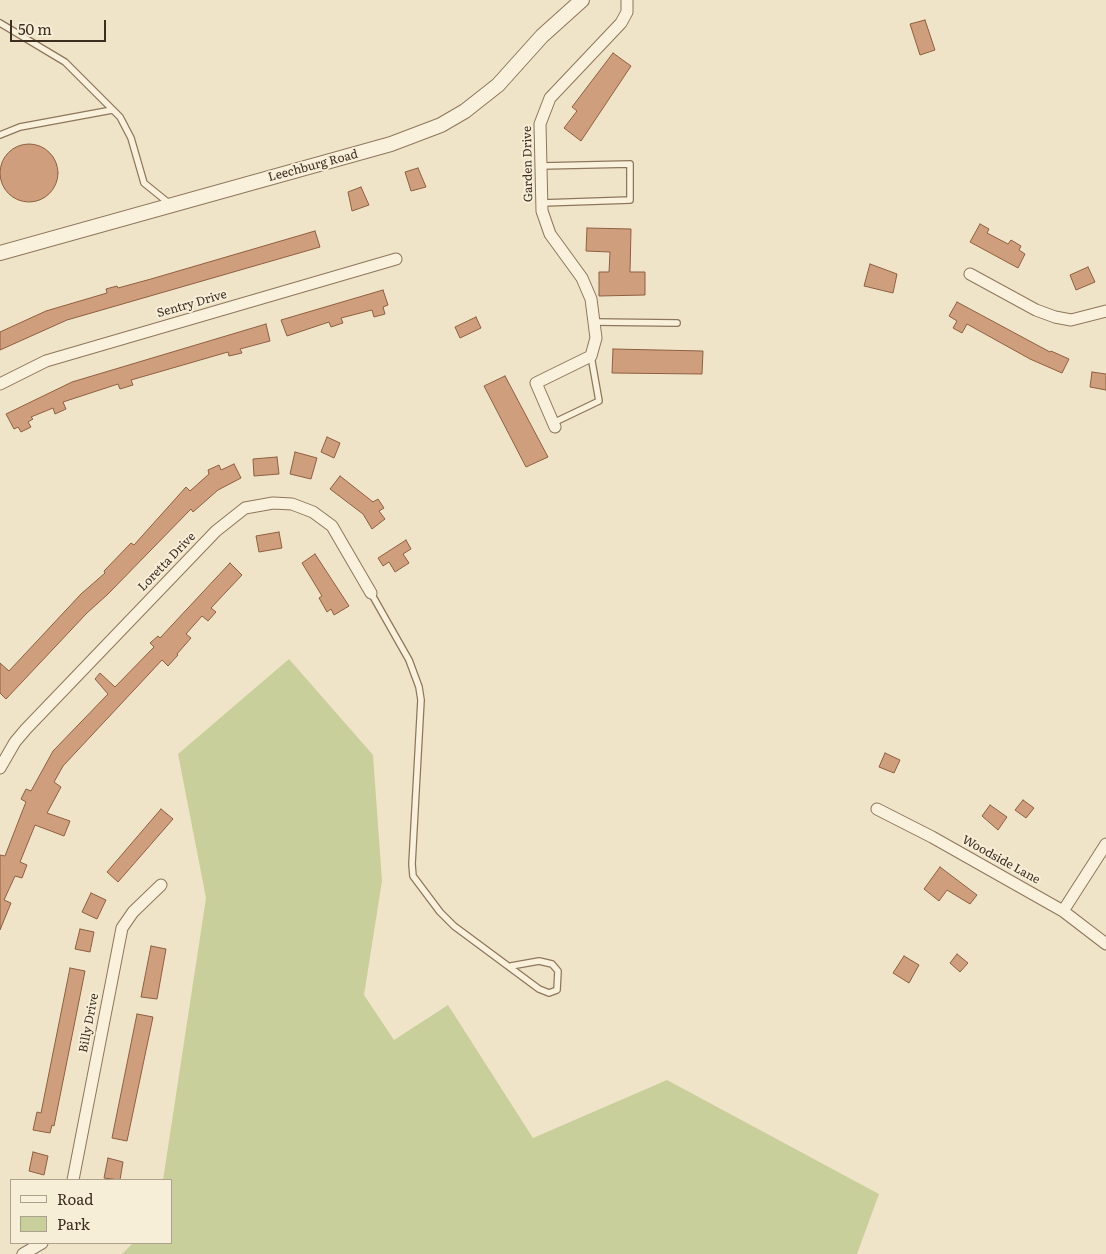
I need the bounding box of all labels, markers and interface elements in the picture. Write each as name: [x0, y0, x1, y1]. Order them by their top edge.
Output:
scale bar: [12, 10, 109, 42]
text: 50 m: [18, 17, 52, 40]
street label: Garden Drive: [520, 126, 536, 202]
street label: Leechburg Road: [267, 147, 359, 185]
street label: Sentry Drive: [155, 287, 229, 321]
street label: Loretta Drive: [135, 530, 199, 594]
street label: Woodside Lane: [960, 833, 1042, 887]
street label: Billy Drive: [76, 992, 102, 1054]
legend: [10, 1179, 172, 1244]
text: Road: [57, 1187, 93, 1210]
text: Park: [57, 1212, 90, 1235]

